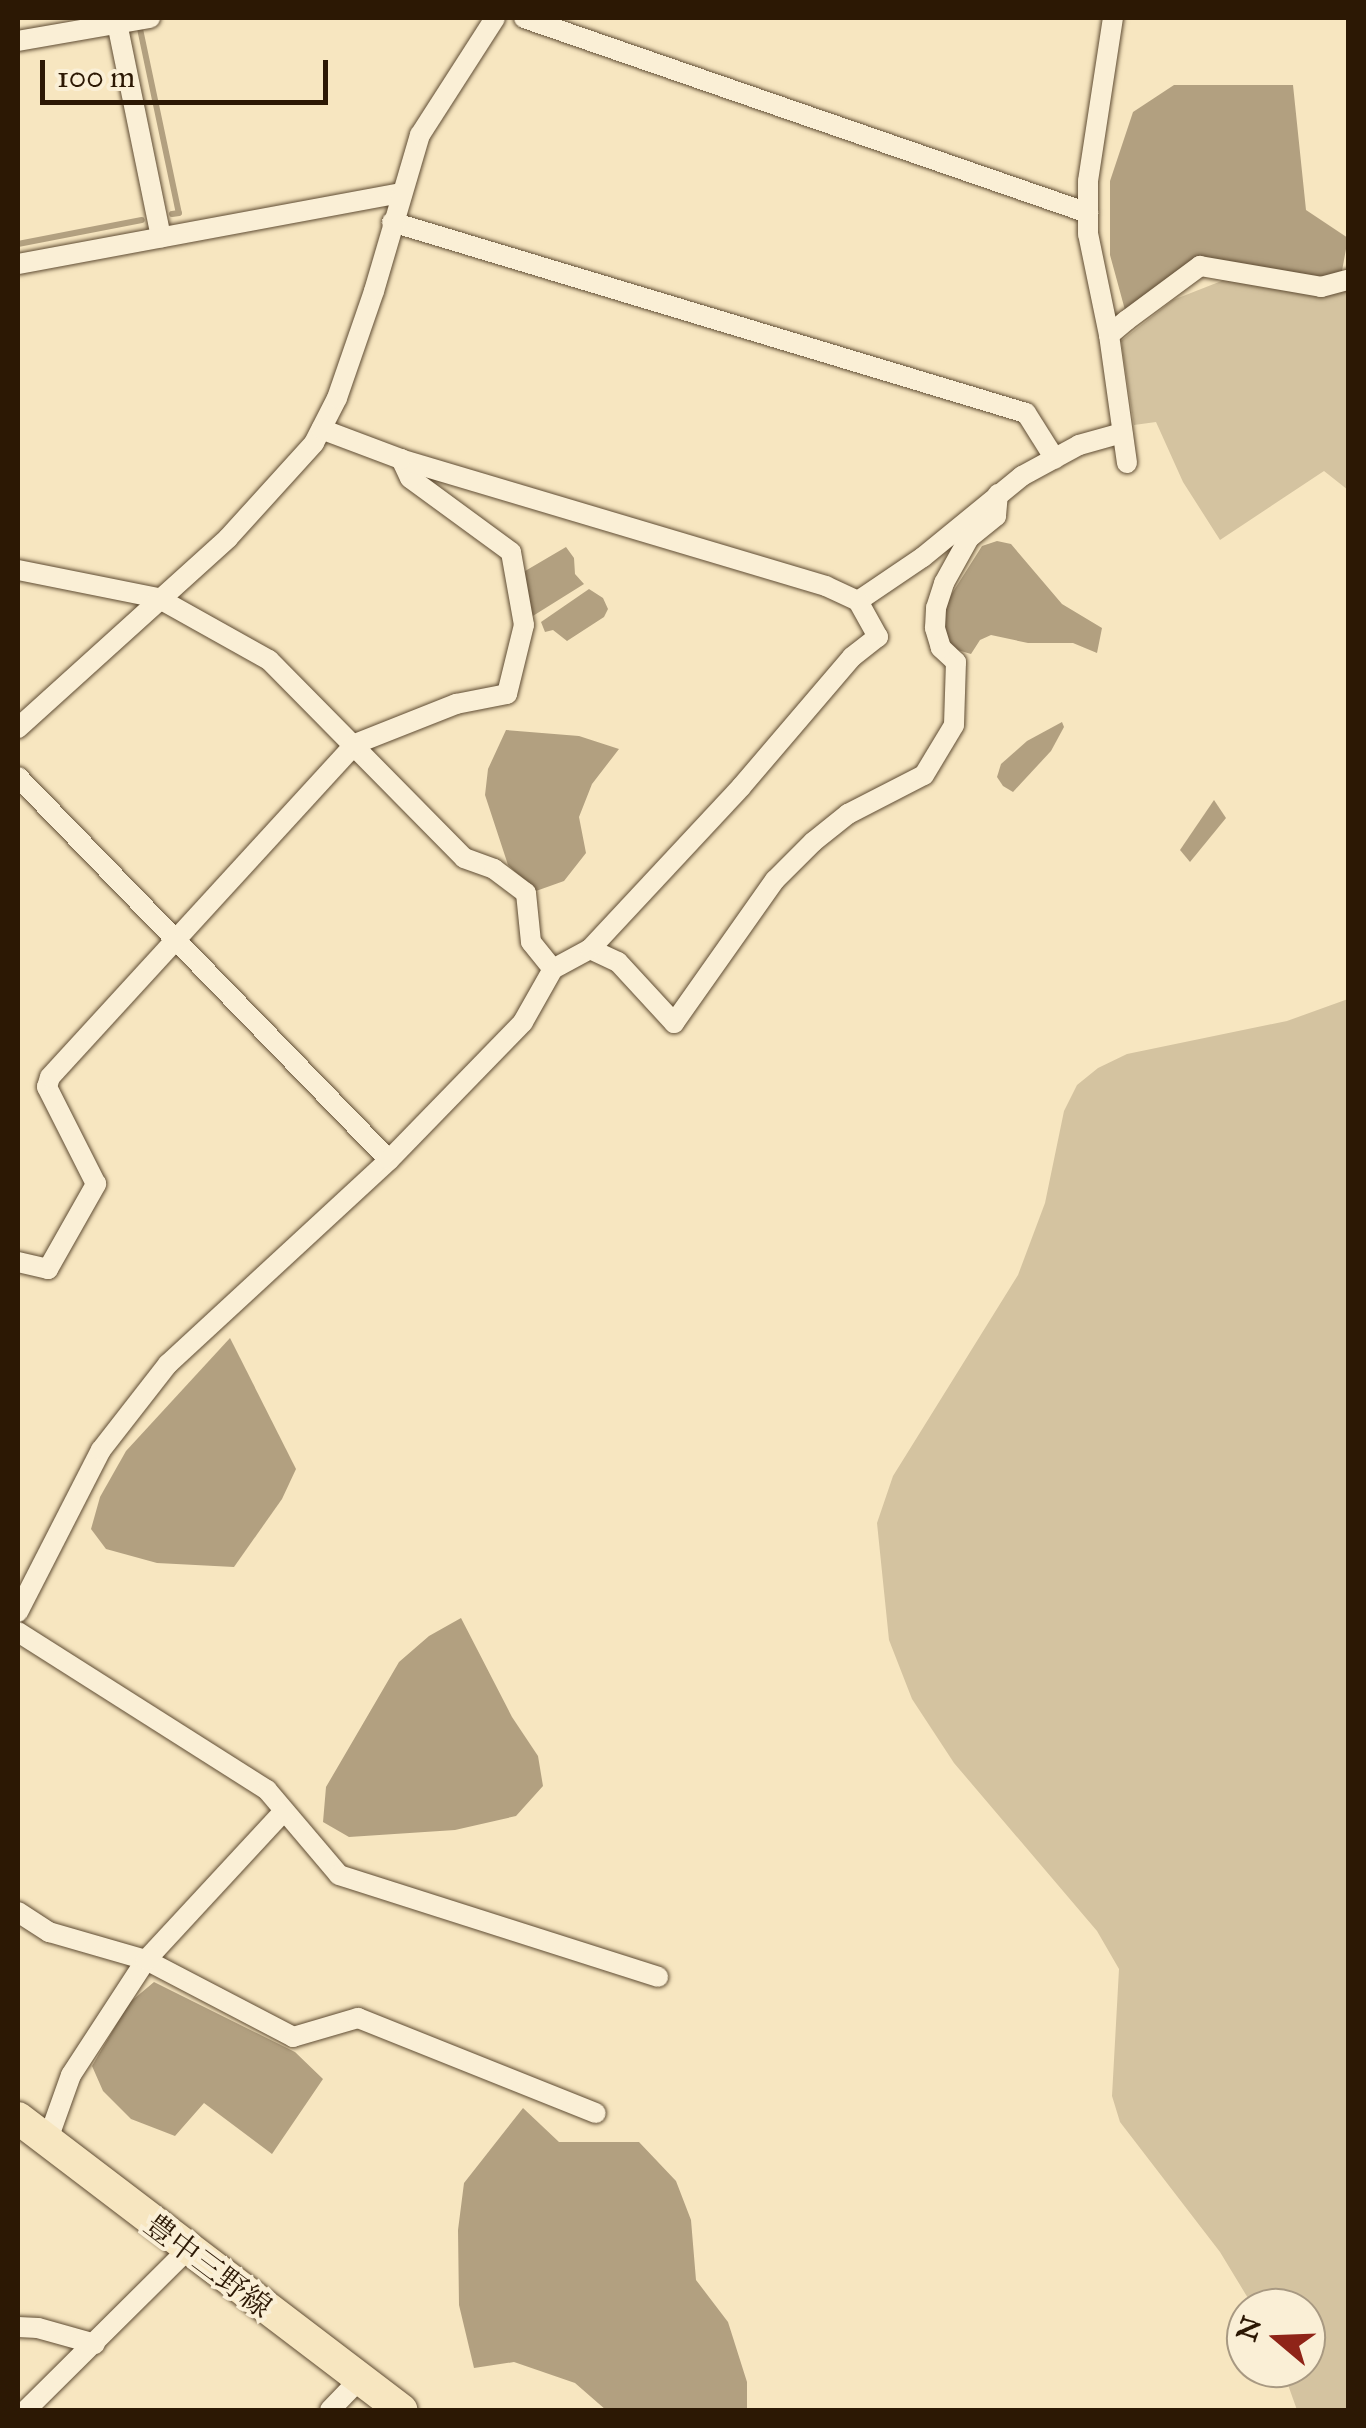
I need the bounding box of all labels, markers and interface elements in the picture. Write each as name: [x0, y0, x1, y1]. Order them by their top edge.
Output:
scale bar: [45, 40, 332, 102]
text: 100 m: [57, 59, 135, 95]
street label: 豊中三野線: [137, 2206, 279, 2326]
north arrow: [1226, 2288, 1326, 2388]
text: N: [1229, 2312, 1269, 2346]

